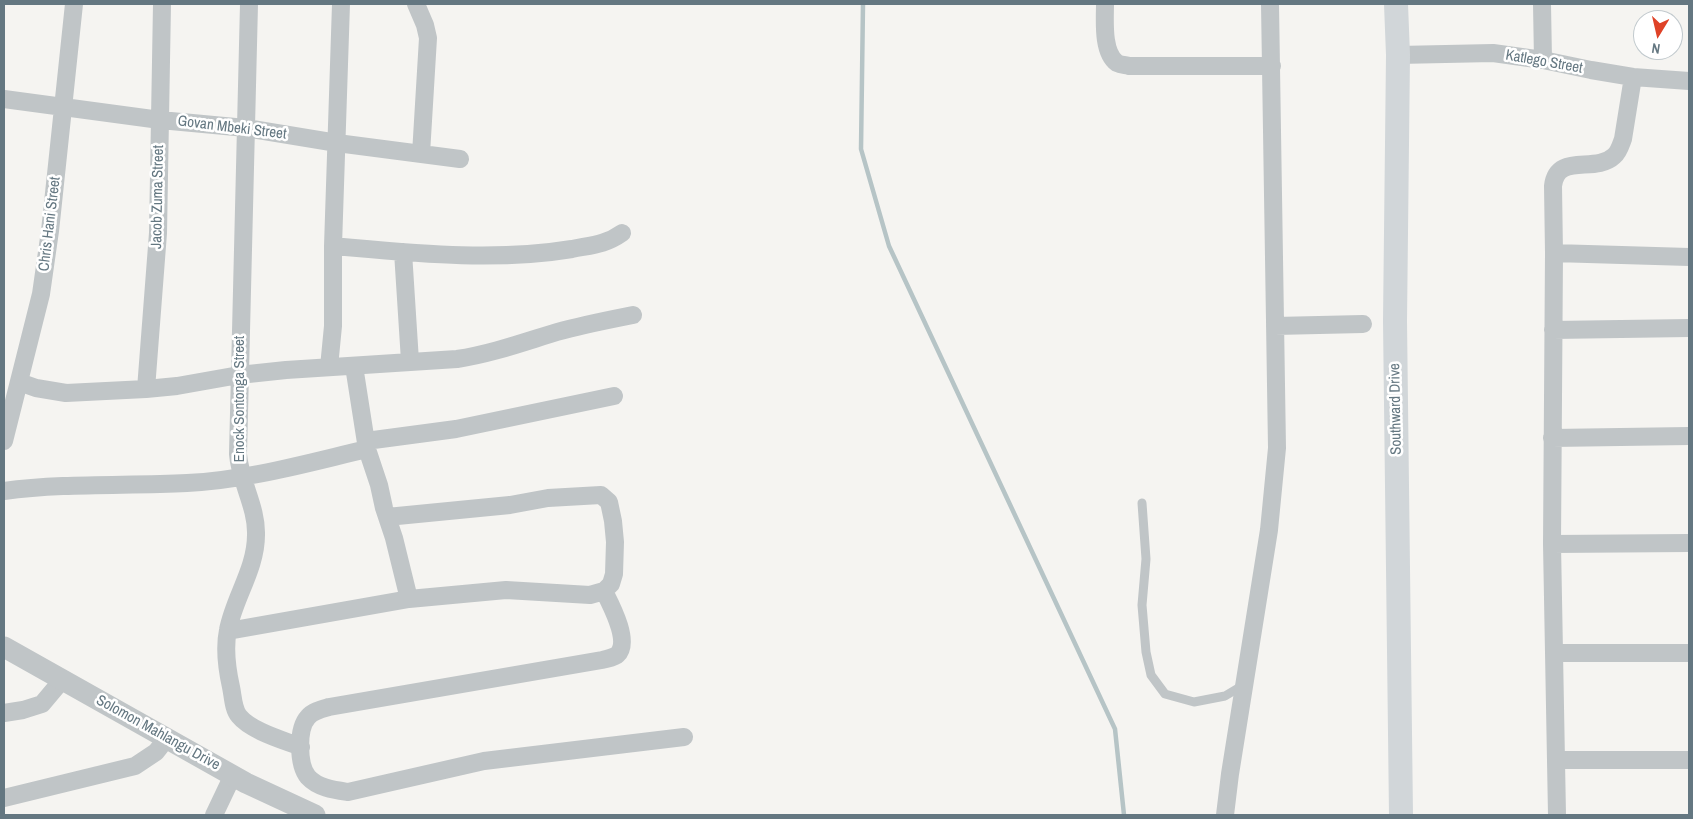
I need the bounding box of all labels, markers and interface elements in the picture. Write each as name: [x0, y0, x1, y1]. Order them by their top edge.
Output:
north arrow: [1633, 10, 1683, 60]
text: N: [1650, 39, 1661, 58]
street label: Katlego Street: [1504, 46, 1584, 78]
street label: Govan Mbeki Street: [177, 112, 287, 144]
street label: Jacob Zuma Street: [148, 145, 168, 249]
street label: Chris Hani Street: [35, 176, 65, 272]
street label: Enock Sontonga Street: [231, 336, 249, 462]
street label: Southward Drive: [1386, 363, 1406, 455]
street label: Solomon Mahlangu Drive: [93, 691, 223, 775]

